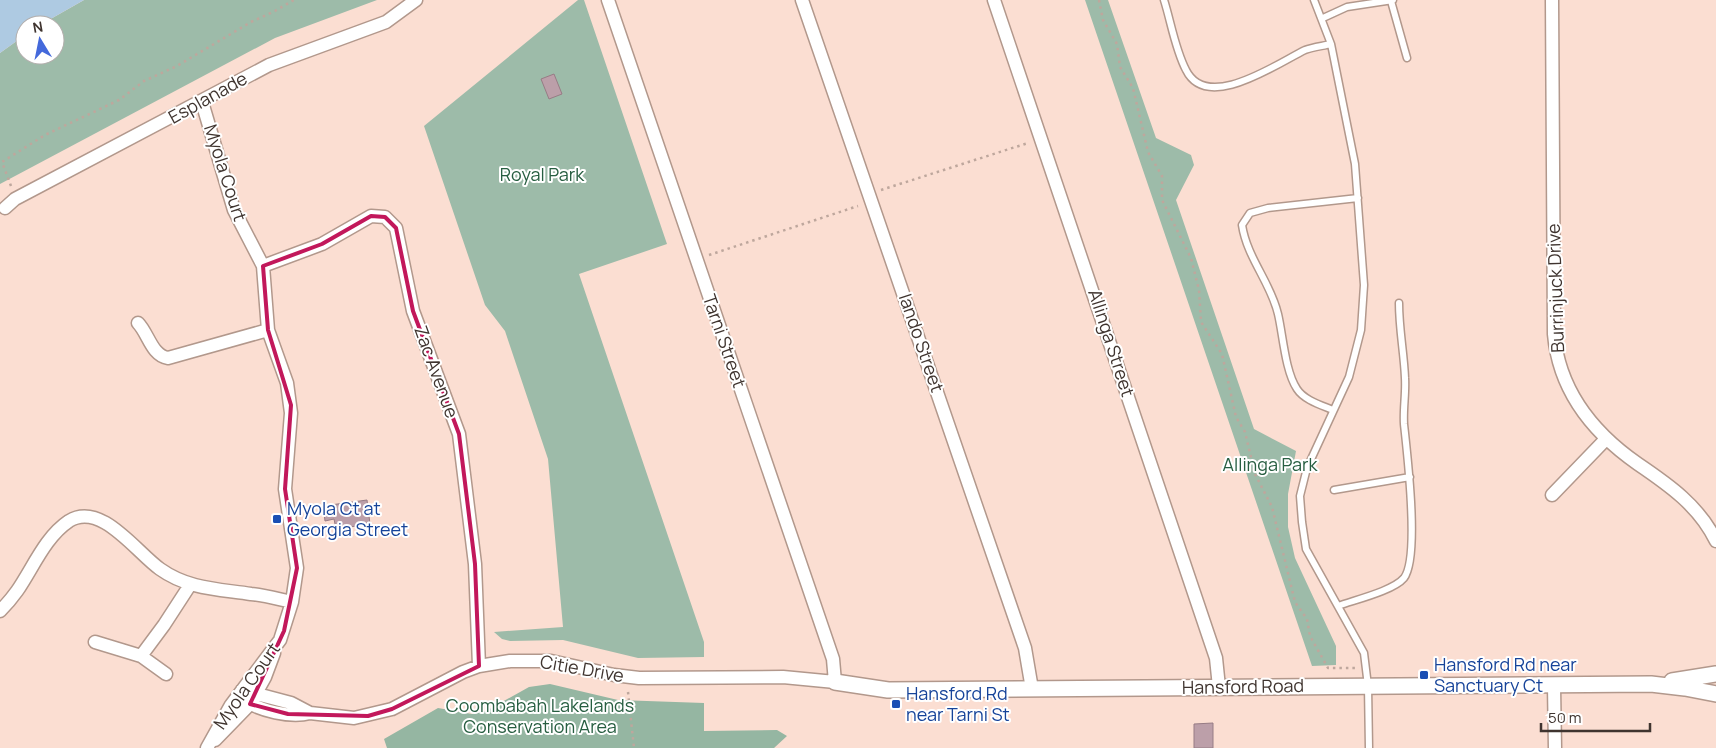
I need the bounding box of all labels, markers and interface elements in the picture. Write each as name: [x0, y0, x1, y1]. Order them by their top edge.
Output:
north arrow: [15, 15, 65, 65]
text: N: [31, 16, 44, 37]
street label: Esplanade: [164, 66, 251, 129]
street label: Myola Court: [199, 121, 253, 224]
park label: Royal Park: [500, 162, 585, 186]
street label: Burrinjuck Drive: [1541, 223, 1569, 353]
street label: Allinga Street: [1083, 286, 1141, 400]
street label: Iando Street: [894, 290, 950, 395]
street label: Tarni Street: [698, 291, 752, 391]
street label: Zac Avenue: [409, 322, 465, 421]
park label: Allinga Park: [1223, 452, 1318, 476]
place label: Myola Ct at Georgia Street: [287, 496, 408, 541]
marker: Myola Ct at Georgia Street: [271, 513, 283, 525]
street label: Myola Court: [207, 637, 285, 734]
street label: Citie Drive: [538, 649, 626, 687]
place label: Hansford Rd near Sanctuary Ct: [1434, 652, 1577, 697]
marker: Hansford Rd near Sanctuary Ct: [1418, 669, 1430, 681]
street label: Hansford Road: [1182, 673, 1304, 699]
place label: Hansford Rd near Tarni St: [906, 681, 1010, 726]
park label: Coombabah Lakelands Conservation Area: [446, 693, 634, 738]
marker: Hansford Rd near Tarni St: [890, 698, 902, 710]
scale bar: [1541, 700, 1650, 732]
text: 50 m: [1548, 707, 1582, 728]

